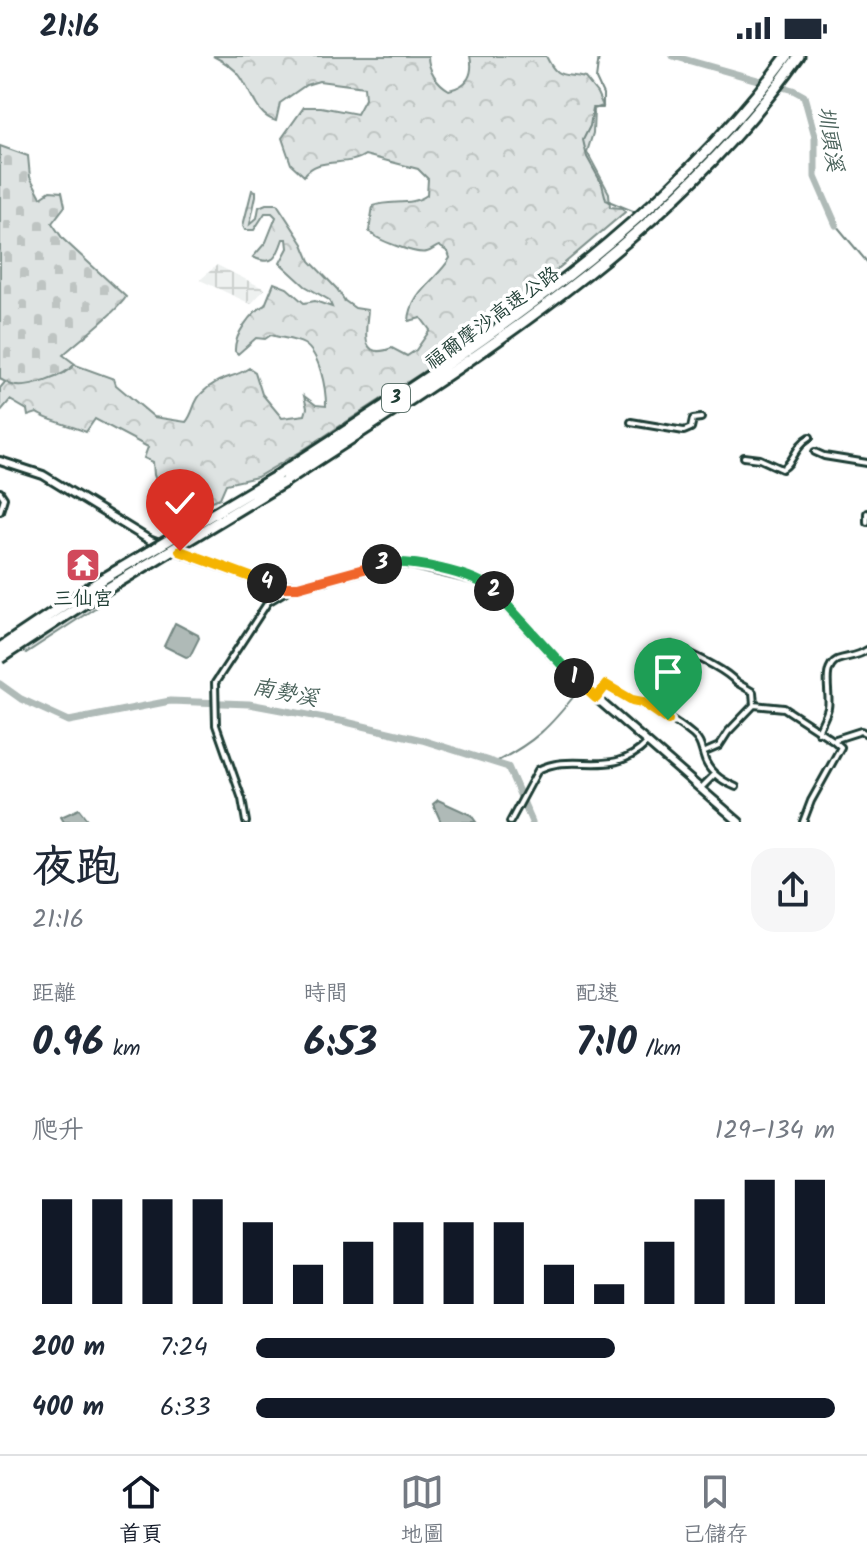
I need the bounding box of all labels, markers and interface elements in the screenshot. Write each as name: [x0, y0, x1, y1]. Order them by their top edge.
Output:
text: 21:16: [40, 4, 99, 52]
water label: 圳頭溪: [807, 104, 852, 175]
street label: 福爾摩沙高速公路: [419, 258, 568, 379]
road number: 3: [382, 384, 410, 412]
pin: [146, 469, 214, 551]
icon: check: [158, 481, 202, 525]
pin: 3: [362, 544, 402, 584]
temple icon: 三仙宮: [64, 546, 102, 584]
text: 3: [376, 546, 388, 581]
pin: 4: [247, 563, 287, 603]
text: 4: [261, 565, 273, 600]
pin: 2: [474, 571, 514, 611]
text: 2: [488, 573, 500, 608]
place label: 三仙宮: [53, 584, 113, 616]
pin: [634, 638, 702, 720]
icon: arrive: [646, 650, 690, 694]
pin: 1: [554, 658, 594, 698]
text: 1: [571, 660, 577, 695]
water label: 南勢溪: [249, 671, 322, 718]
text: 夜跑: [32, 834, 120, 904]
button: share: [751, 848, 835, 932]
text: 21:16: [32, 899, 84, 941]
text: 距離: [32, 977, 76, 1012]
text: 時間: [304, 977, 348, 1012]
text: 配速: [575, 977, 619, 1012]
text: 0.96: [32, 1012, 104, 1076]
text: 6:53: [304, 1012, 377, 1076]
text: 7:10: [575, 1012, 637, 1076]
text: km: [104, 1032, 141, 1067]
text: /km: [637, 1032, 681, 1067]
text: 爬升: [32, 1110, 84, 1152]
text: 129–134 m: [715, 1110, 835, 1152]
text: 200 m: [32, 1327, 105, 1369]
text: 7:24: [160, 1327, 208, 1369]
text: 400 m: [32, 1387, 104, 1429]
text: 6:33: [160, 1387, 211, 1429]
tab: 首頁: [119, 1470, 163, 1553]
tab: 地圖: [400, 1470, 444, 1553]
tab: 已儲存: [682, 1470, 748, 1553]

